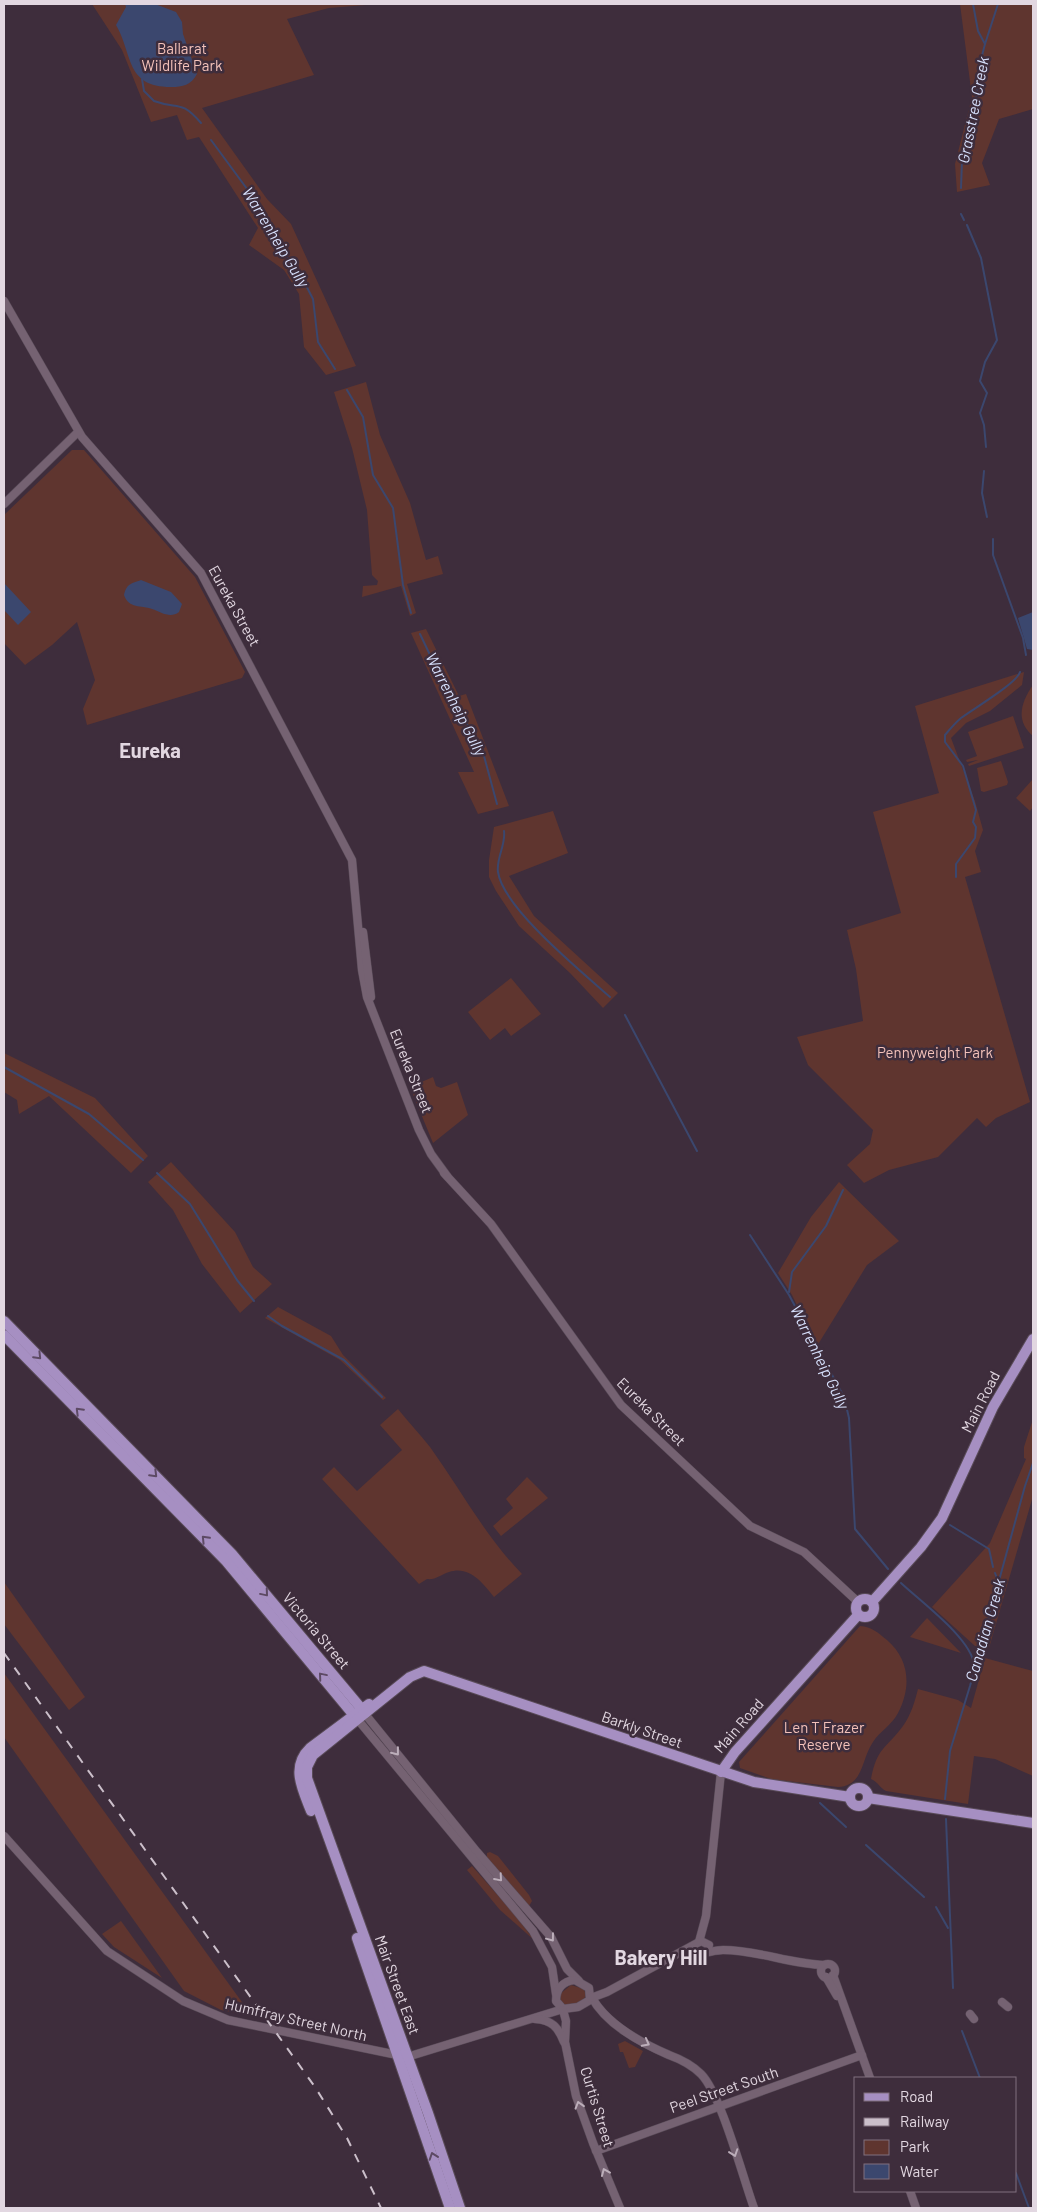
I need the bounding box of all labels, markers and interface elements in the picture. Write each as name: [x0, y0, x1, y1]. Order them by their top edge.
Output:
park label: Ballarat Wildlife Park: [141, 39, 223, 74]
water label: Grasstree Creek: [953, 55, 992, 165]
water label: Warrenheip Gully: [239, 183, 314, 291]
street label: Eureka Street: [205, 562, 264, 649]
water label: Warrenheip Gully: [422, 649, 491, 759]
district label: Eureka: [119, 738, 181, 762]
street label: Eureka Street: [387, 1026, 437, 1115]
park label: Pennyweight Park: [877, 1043, 993, 1061]
water label: Warrenheip Gully: [787, 1302, 854, 1413]
one-way arrow: [32, 1350, 41, 1359]
street label: Main Road: [957, 1368, 1003, 1435]
street label: Eureka Street: [614, 1373, 690, 1449]
one-way arrow: [75, 1407, 84, 1416]
one-way arrow: [148, 1468, 157, 1477]
one-way arrow: [202, 1536, 211, 1545]
water label: Canadian Creek: [961, 1576, 1008, 1684]
one-way arrow: [259, 1587, 267, 1596]
street label: Victoria Street: [279, 1588, 354, 1672]
one-way arrow: [319, 1673, 327, 1682]
street label: Main Road: [710, 1694, 767, 1756]
street label: Barkly Street: [600, 1707, 685, 1751]
park label: Len T Frazer Reserve: [784, 1718, 865, 1753]
one-way arrow: [390, 1746, 398, 1755]
one-way arrow: [493, 1872, 502, 1881]
one-way arrow: [546, 1932, 554, 1941]
street label: Mair Street East: [372, 1933, 424, 2037]
district label: Bakery Hill: [615, 1945, 707, 1969]
street label: Humffray Street North: [223, 1994, 369, 2044]
one-way arrow: [641, 2036, 650, 2046]
street label: Peel Street South: [667, 2062, 780, 2116]
street label: Curtis Street: [577, 2064, 619, 2149]
legend: [854, 2077, 1017, 2192]
text: Road: [900, 2087, 933, 2105]
one-way arrow: [575, 2101, 585, 2110]
text: Railway: [900, 2112, 949, 2130]
text: Park: [900, 2137, 930, 2155]
one-way arrow: [729, 2148, 739, 2157]
one-way arrow: [429, 2153, 439, 2161]
text: Water: [900, 2162, 939, 2180]
one-way arrow: [600, 2168, 611, 2177]

